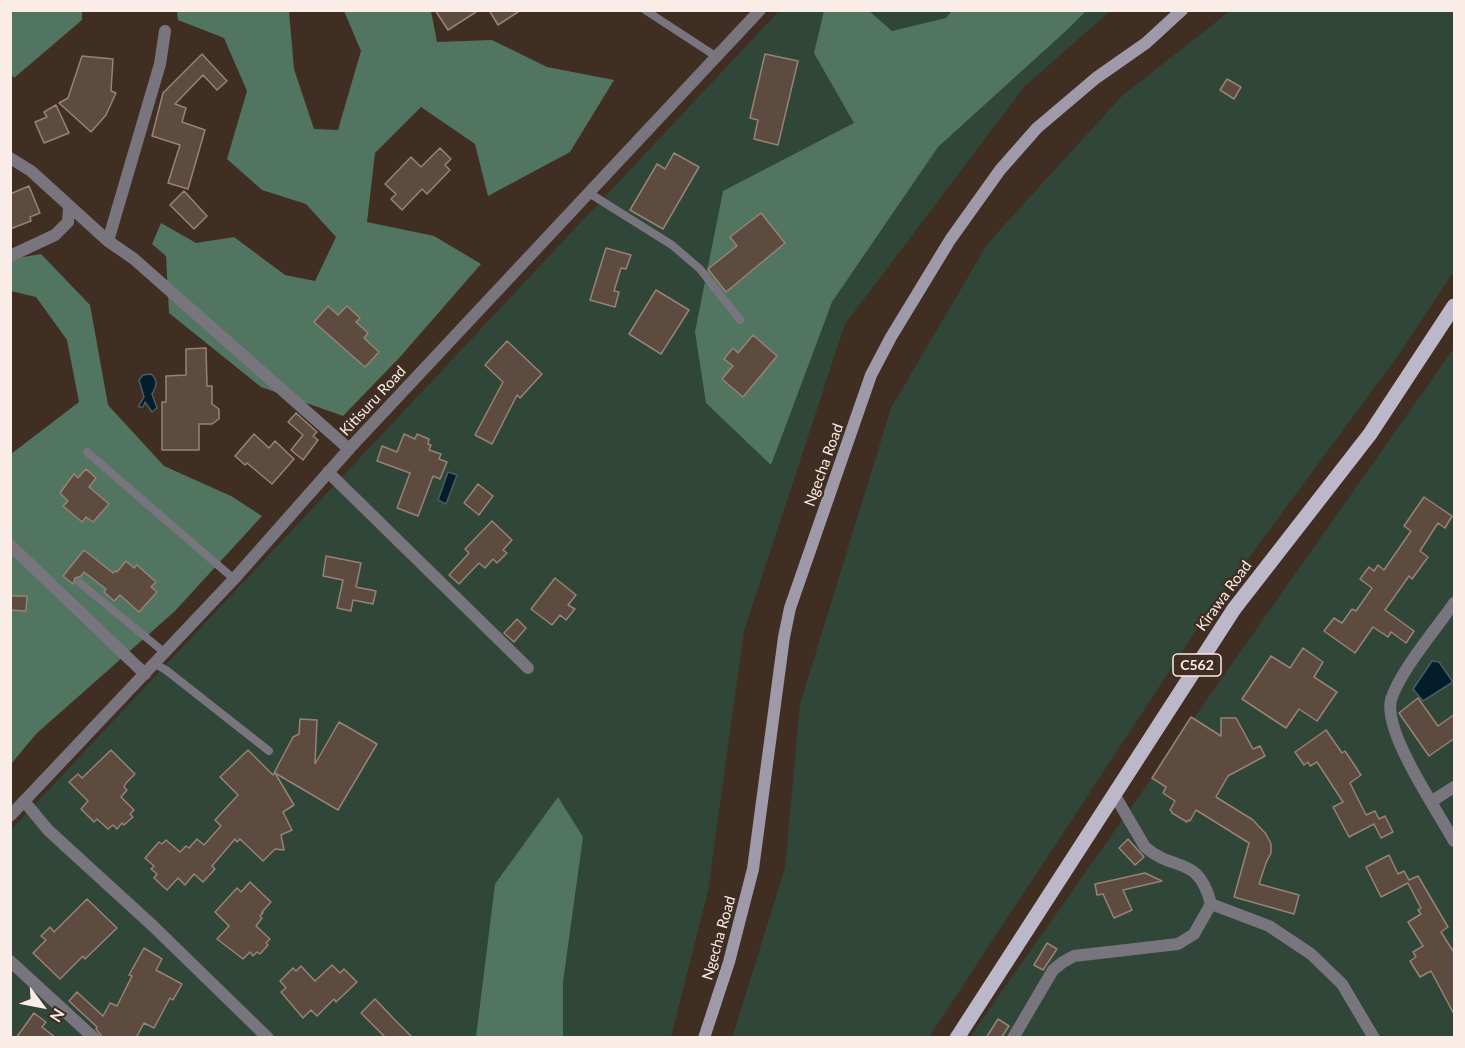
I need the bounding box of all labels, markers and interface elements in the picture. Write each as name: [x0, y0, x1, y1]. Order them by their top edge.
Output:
street label: Kitisuru Road: [336, 362, 410, 440]
street label: Ngecha Road: [801, 421, 847, 509]
street label: Kirawa Road: [1192, 557, 1256, 635]
road number: C562: [1173, 654, 1221, 676]
street label: Ngecha Road: [698, 894, 740, 982]
north arrow: [12, 976, 72, 1036]
text: N: [46, 1006, 69, 1026]

